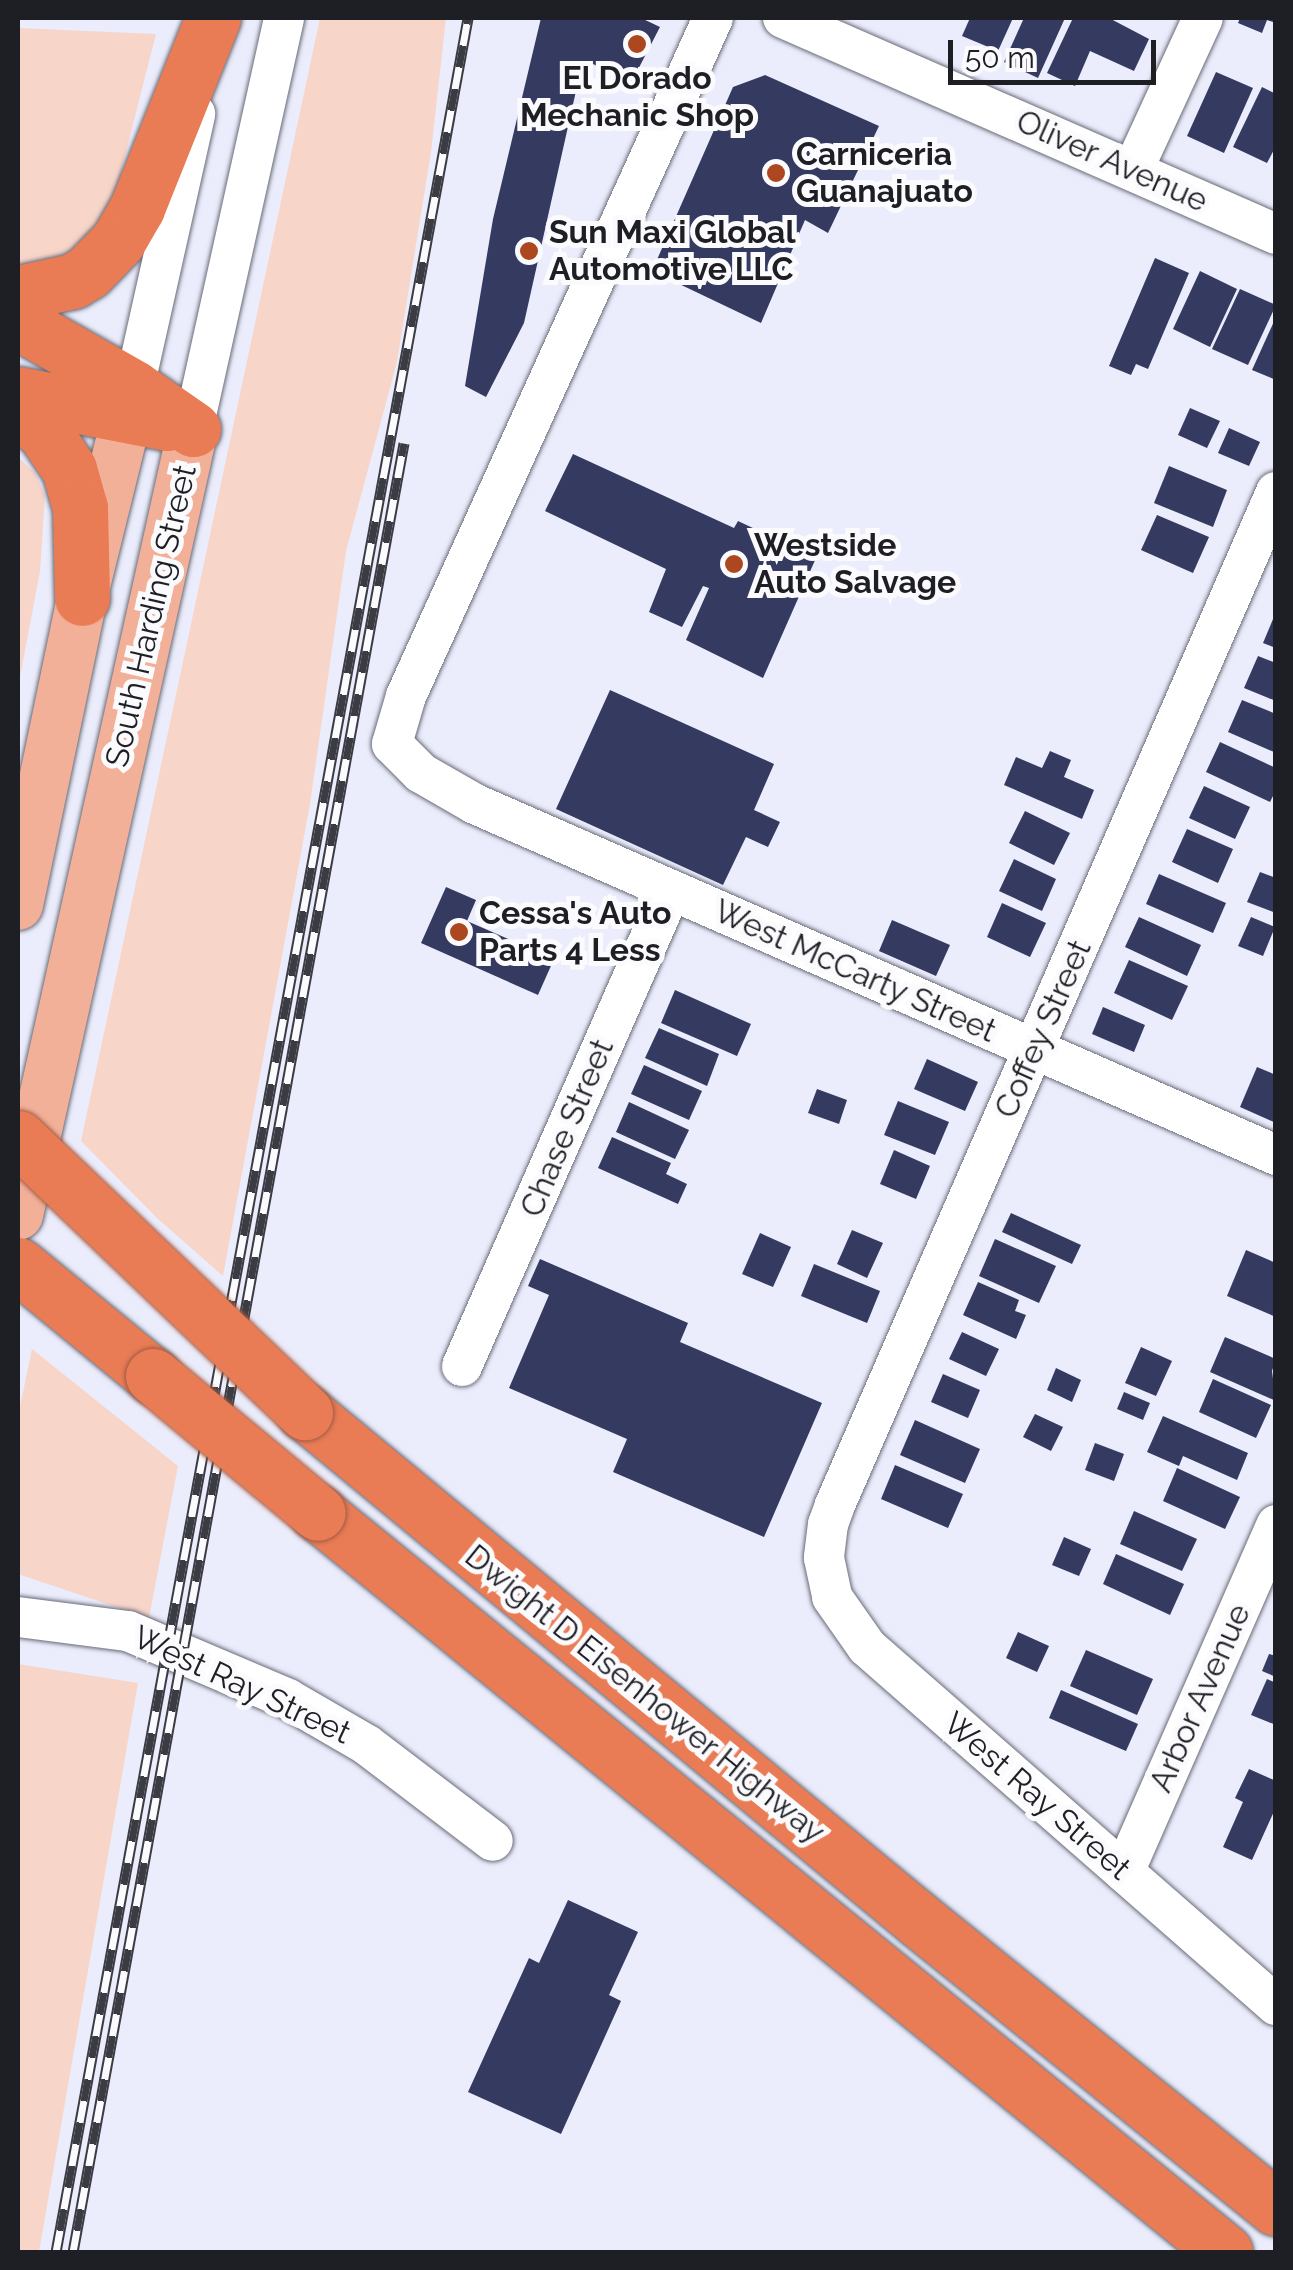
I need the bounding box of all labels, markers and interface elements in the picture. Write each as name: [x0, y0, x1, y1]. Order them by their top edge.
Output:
scale bar: [953, 20, 1160, 82]
marker: El Dorado Mechanic Shop: [626, 33, 648, 55]
text: 50 m: [965, 40, 1035, 75]
place label: El Dorado Mechanic Shop: [520, 60, 754, 135]
street label: Oliver Avenue: [1010, 101, 1214, 221]
place label: Carniceria Guanajuato: [796, 136, 973, 211]
marker: Carniceria Guanajuato: [765, 162, 787, 184]
place label: Sun Maxi Global Automotive LLC: [549, 214, 796, 289]
marker: Sun Maxi Global Automotive LLC: [518, 240, 540, 262]
street label: South Harding Street: [98, 461, 204, 771]
place label: Westside Auto Salvage: [754, 527, 956, 602]
marker: Westside Auto Salvage: [723, 553, 745, 575]
street label: West McCarty Street: [708, 891, 1002, 1051]
place label: Cessa's Auto Parts 4 Less: [479, 895, 672, 970]
marker: Cessa's Auto Parts 4 Less: [448, 921, 470, 943]
street label: Coffey Street: [987, 934, 1099, 1124]
street label: Chase Street: [512, 1033, 622, 1223]
street label: Dwight D Eisenhower Highway: [457, 1537, 833, 1851]
street label: Arbor Avenue: [1141, 1597, 1259, 1799]
street label: West Ray Street: [127, 1618, 357, 1752]
street label: West Ray Street: [935, 1704, 1139, 1888]

